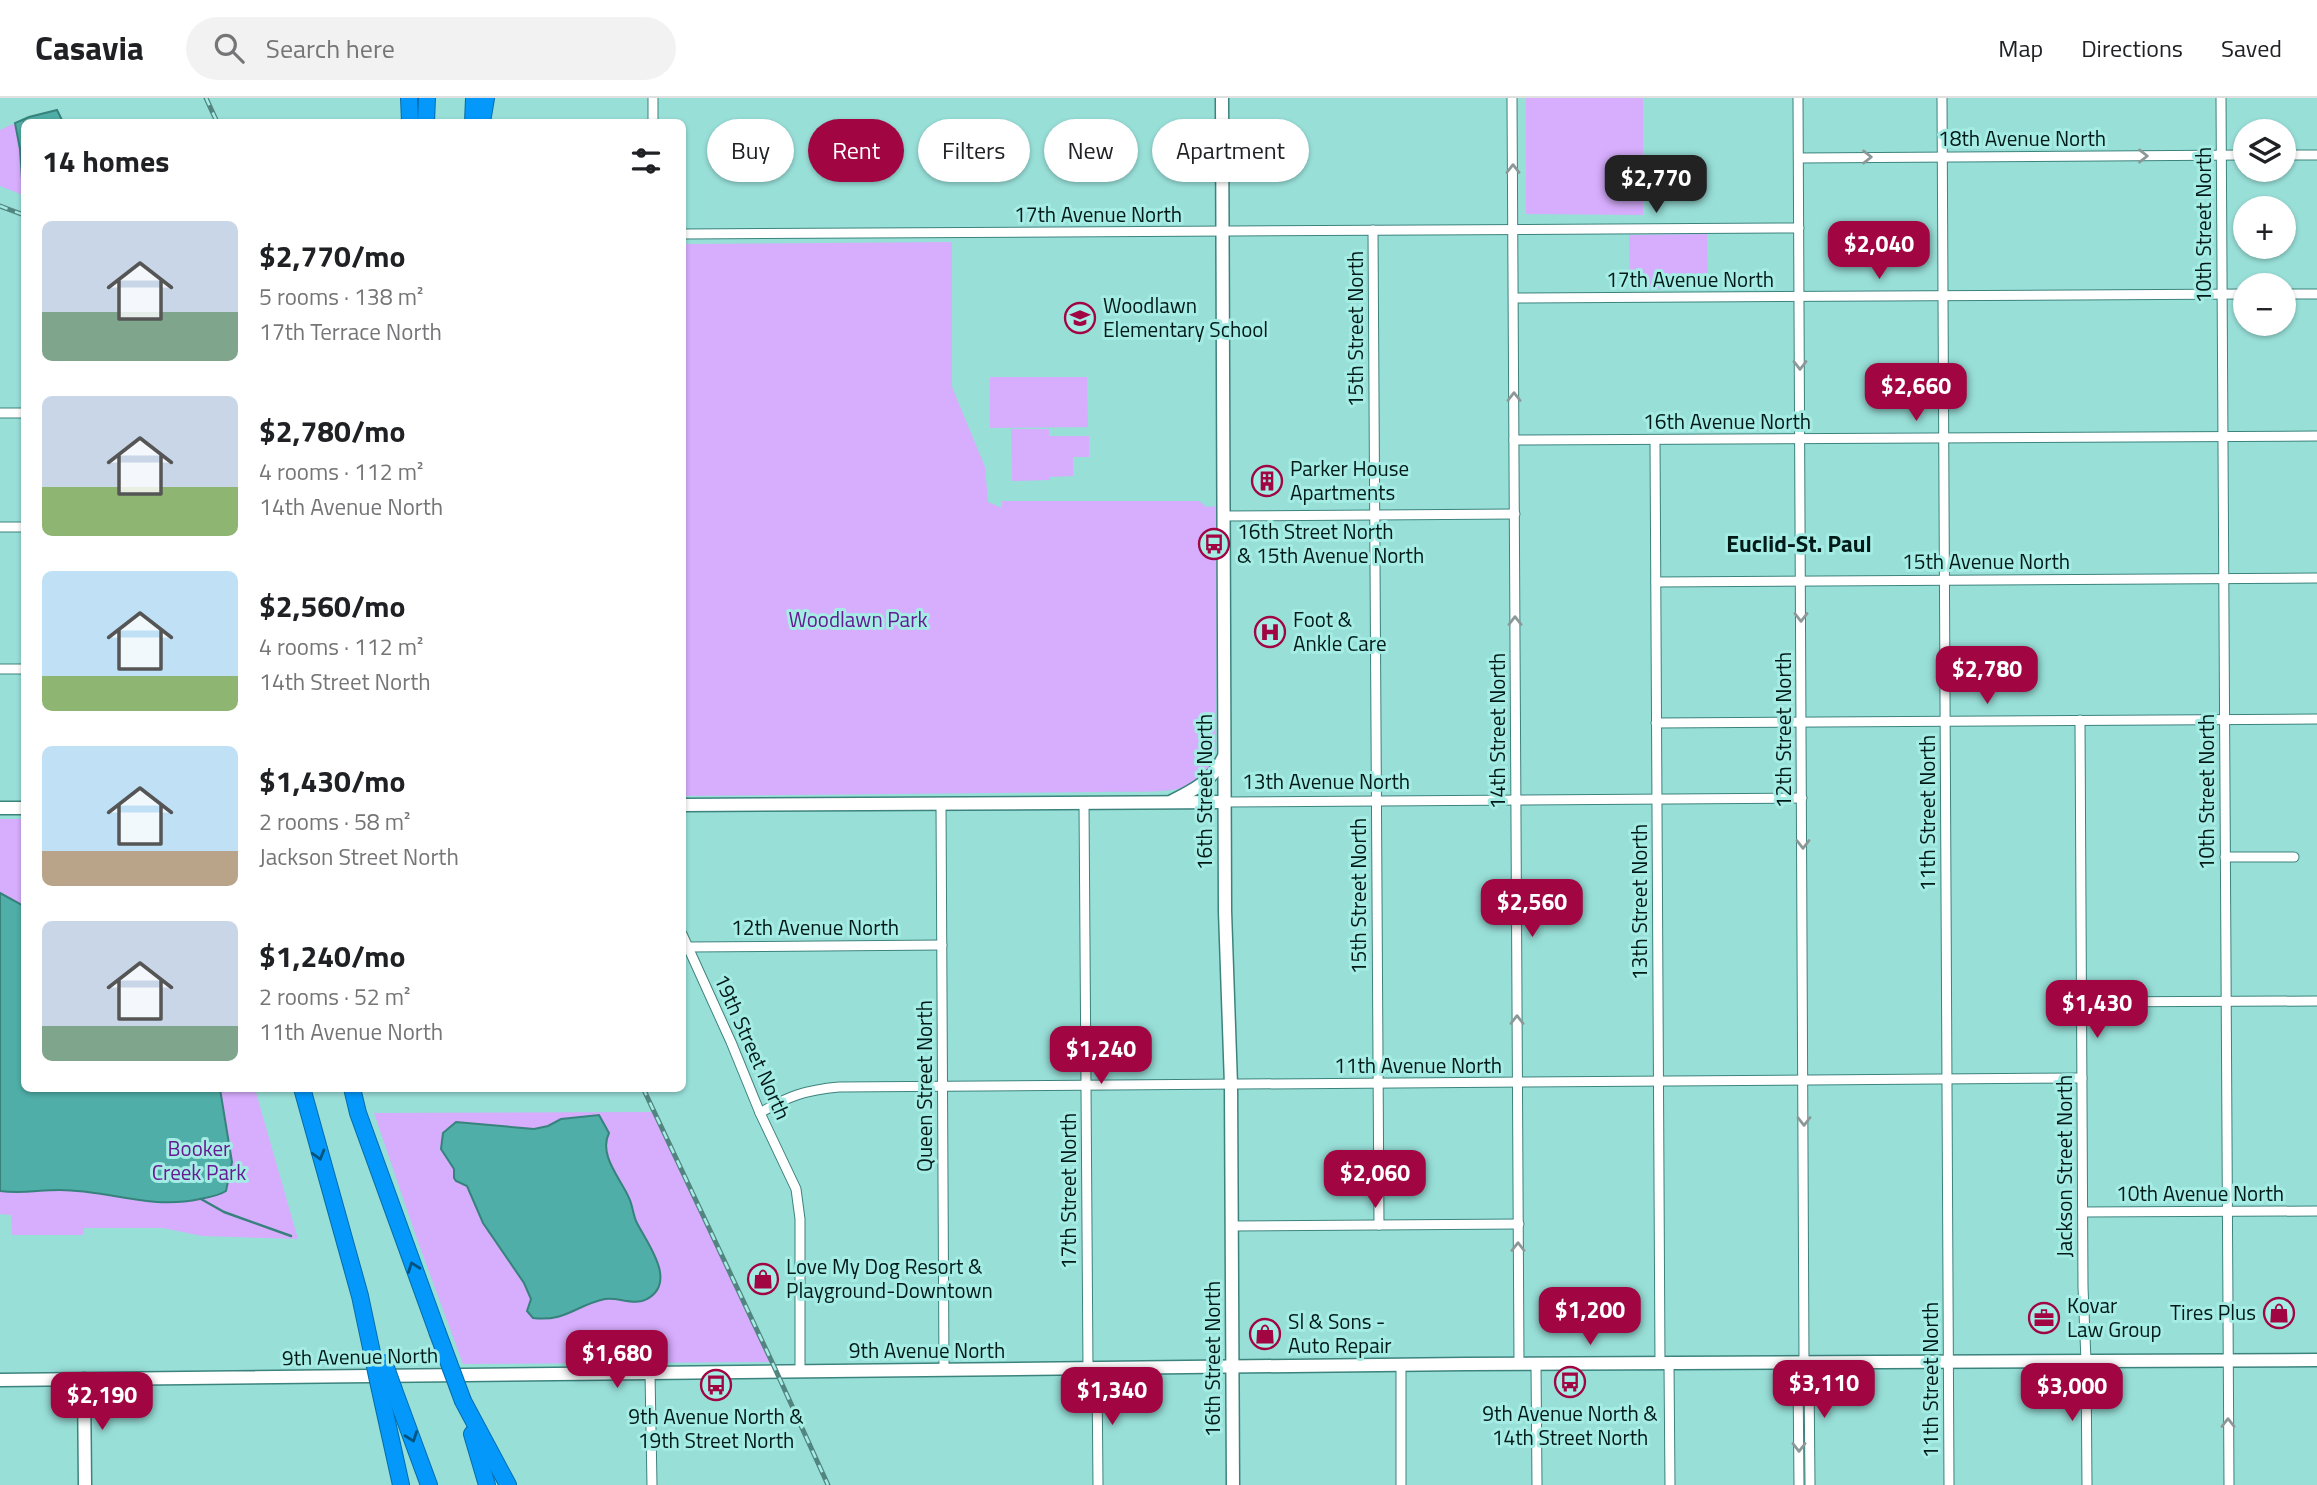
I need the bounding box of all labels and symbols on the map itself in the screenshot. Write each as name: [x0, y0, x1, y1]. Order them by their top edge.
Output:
street label: 18th Avenue North: [1938, 122, 2106, 154]
street label: 10th Street North: [2187, 147, 2219, 303]
one-way arrow: [2139, 148, 2149, 164]
one-way arrow: [1862, 149, 1873, 165]
pin: $2,770: [1599, 156, 1713, 215]
one-way arrow: [1505, 163, 1521, 174]
street label: 17th Avenue North: [1014, 198, 1182, 230]
pin: $2,040: [1822, 222, 1936, 281]
street label: 15th Street North: [1339, 251, 1371, 407]
street label: 17th Avenue North: [1606, 263, 1774, 295]
place label: Woodlawn Elementary School: [1103, 289, 1268, 345]
school or university icon: Woodlawn Elementary School: [1063, 301, 1097, 335]
one-way arrow: [1792, 360, 1808, 371]
pin: $2,660: [1859, 364, 1973, 423]
one-way arrow: [1506, 391, 1522, 401]
street label: 16th Avenue North: [1643, 405, 1811, 437]
place label: Parker House Apartments: [1290, 452, 1409, 508]
building icon: Parker House Apartments: [1250, 464, 1284, 498]
place label: 16th Street North & 15th Avenue North: [1237, 515, 1424, 571]
district label: Euclid-St. Paul: [1726, 526, 1872, 561]
bus stop icon: 16th Street North & 15th Avenue North: [1197, 527, 1231, 561]
street label: 15th Avenue North: [1902, 545, 2070, 577]
park label: Woodlawn Park: [789, 603, 927, 635]
place label: Foot & Ankle Care: [1293, 603, 1387, 659]
one-way arrow: [1793, 612, 1809, 623]
hospital icon: Foot & Ankle Care: [1253, 615, 1287, 649]
one-way arrow: [1507, 615, 1523, 625]
pin: $2,780: [1930, 646, 2044, 706]
street label: 12th Street North: [1767, 652, 1799, 808]
street label: 14th Street North: [1481, 653, 1513, 809]
street label: 16th Street North: [1188, 714, 1220, 870]
street label: 10th Street North: [2190, 714, 2222, 870]
street label: 11th Street North: [1911, 735, 1943, 891]
street label: 13th Avenue North: [1242, 765, 1410, 797]
street label: 15th Street North: [1342, 818, 1374, 974]
street label: 13th Street North: [1623, 824, 1655, 980]
one-way arrow: [1795, 840, 1811, 850]
pin: $2,560: [1475, 880, 1589, 939]
street label: 12th Avenue North: [731, 911, 899, 943]
street label: 19th Street North: [706, 969, 799, 1125]
pin: $1,430: [2040, 981, 2154, 1040]
street label: Queen Street North: [908, 1000, 940, 1172]
one-way arrow: [1510, 1014, 1525, 1025]
pin: $1,240: [1044, 1026, 1158, 1086]
street label: 11th Avenue North: [1334, 1049, 1502, 1081]
street label: Jackson Street North: [2048, 1075, 2080, 1257]
street label: 17th Street North: [1052, 1113, 1084, 1269]
one-way arrow: [1796, 1116, 1812, 1127]
park label: Booker Creek Park: [152, 1132, 246, 1188]
one-way arrow: [311, 1148, 326, 1160]
pin: $2,060: [1318, 1150, 1432, 1210]
street label: 10th Avenue North: [2116, 1177, 2284, 1209]
one-way arrow: [1510, 1241, 1526, 1252]
place label: Love My Dog Resort & Playground-Downtown: [786, 1250, 993, 1306]
one-way arrow: [407, 1261, 421, 1273]
shop icon: Love My Dog Resort & Playground-Downtown: [746, 1262, 780, 1296]
street label: 16th Street North: [1196, 1281, 1228, 1437]
pin: $1,200: [1533, 1288, 1647, 1347]
place label: Kovar Law Group: [2067, 1289, 2162, 1345]
place label: Tires Plus: [2170, 1296, 2256, 1328]
shop icon: Tires Plus: [2262, 1296, 2296, 1330]
office icon: Kovar Law Group: [2027, 1301, 2061, 1335]
street label: 11th Street North: [1914, 1302, 1946, 1458]
place label: Sl & Sons - Auto Repair: [1288, 1305, 1392, 1361]
shop icon: Sl & Sons - Auto Repair: [1248, 1317, 1282, 1351]
pin: $1,680: [560, 1330, 674, 1390]
street label: 9th Avenue North: [849, 1334, 1005, 1366]
street label: 9th Avenue North: [281, 1339, 438, 1373]
pin: $3,110: [1767, 1360, 1881, 1420]
pin: $3,000: [2015, 1364, 2129, 1423]
bus stop icon: 9th Avenue North & 14th Street North: [1553, 1365, 1587, 1399]
bus stop icon: 9th Avenue North & 19th Street North: [699, 1368, 733, 1402]
pin: $1,340: [1055, 1368, 1169, 1427]
pin: $2,190: [45, 1372, 159, 1432]
place label: 9th Avenue North & 14th Street North: [1482, 1397, 1658, 1453]
place label: 9th Avenue North & 19th Street North: [628, 1400, 804, 1456]
one-way arrow: [2220, 1417, 2236, 1428]
one-way arrow: [403, 1431, 417, 1443]
one-way arrow: [1791, 1442, 1807, 1453]

